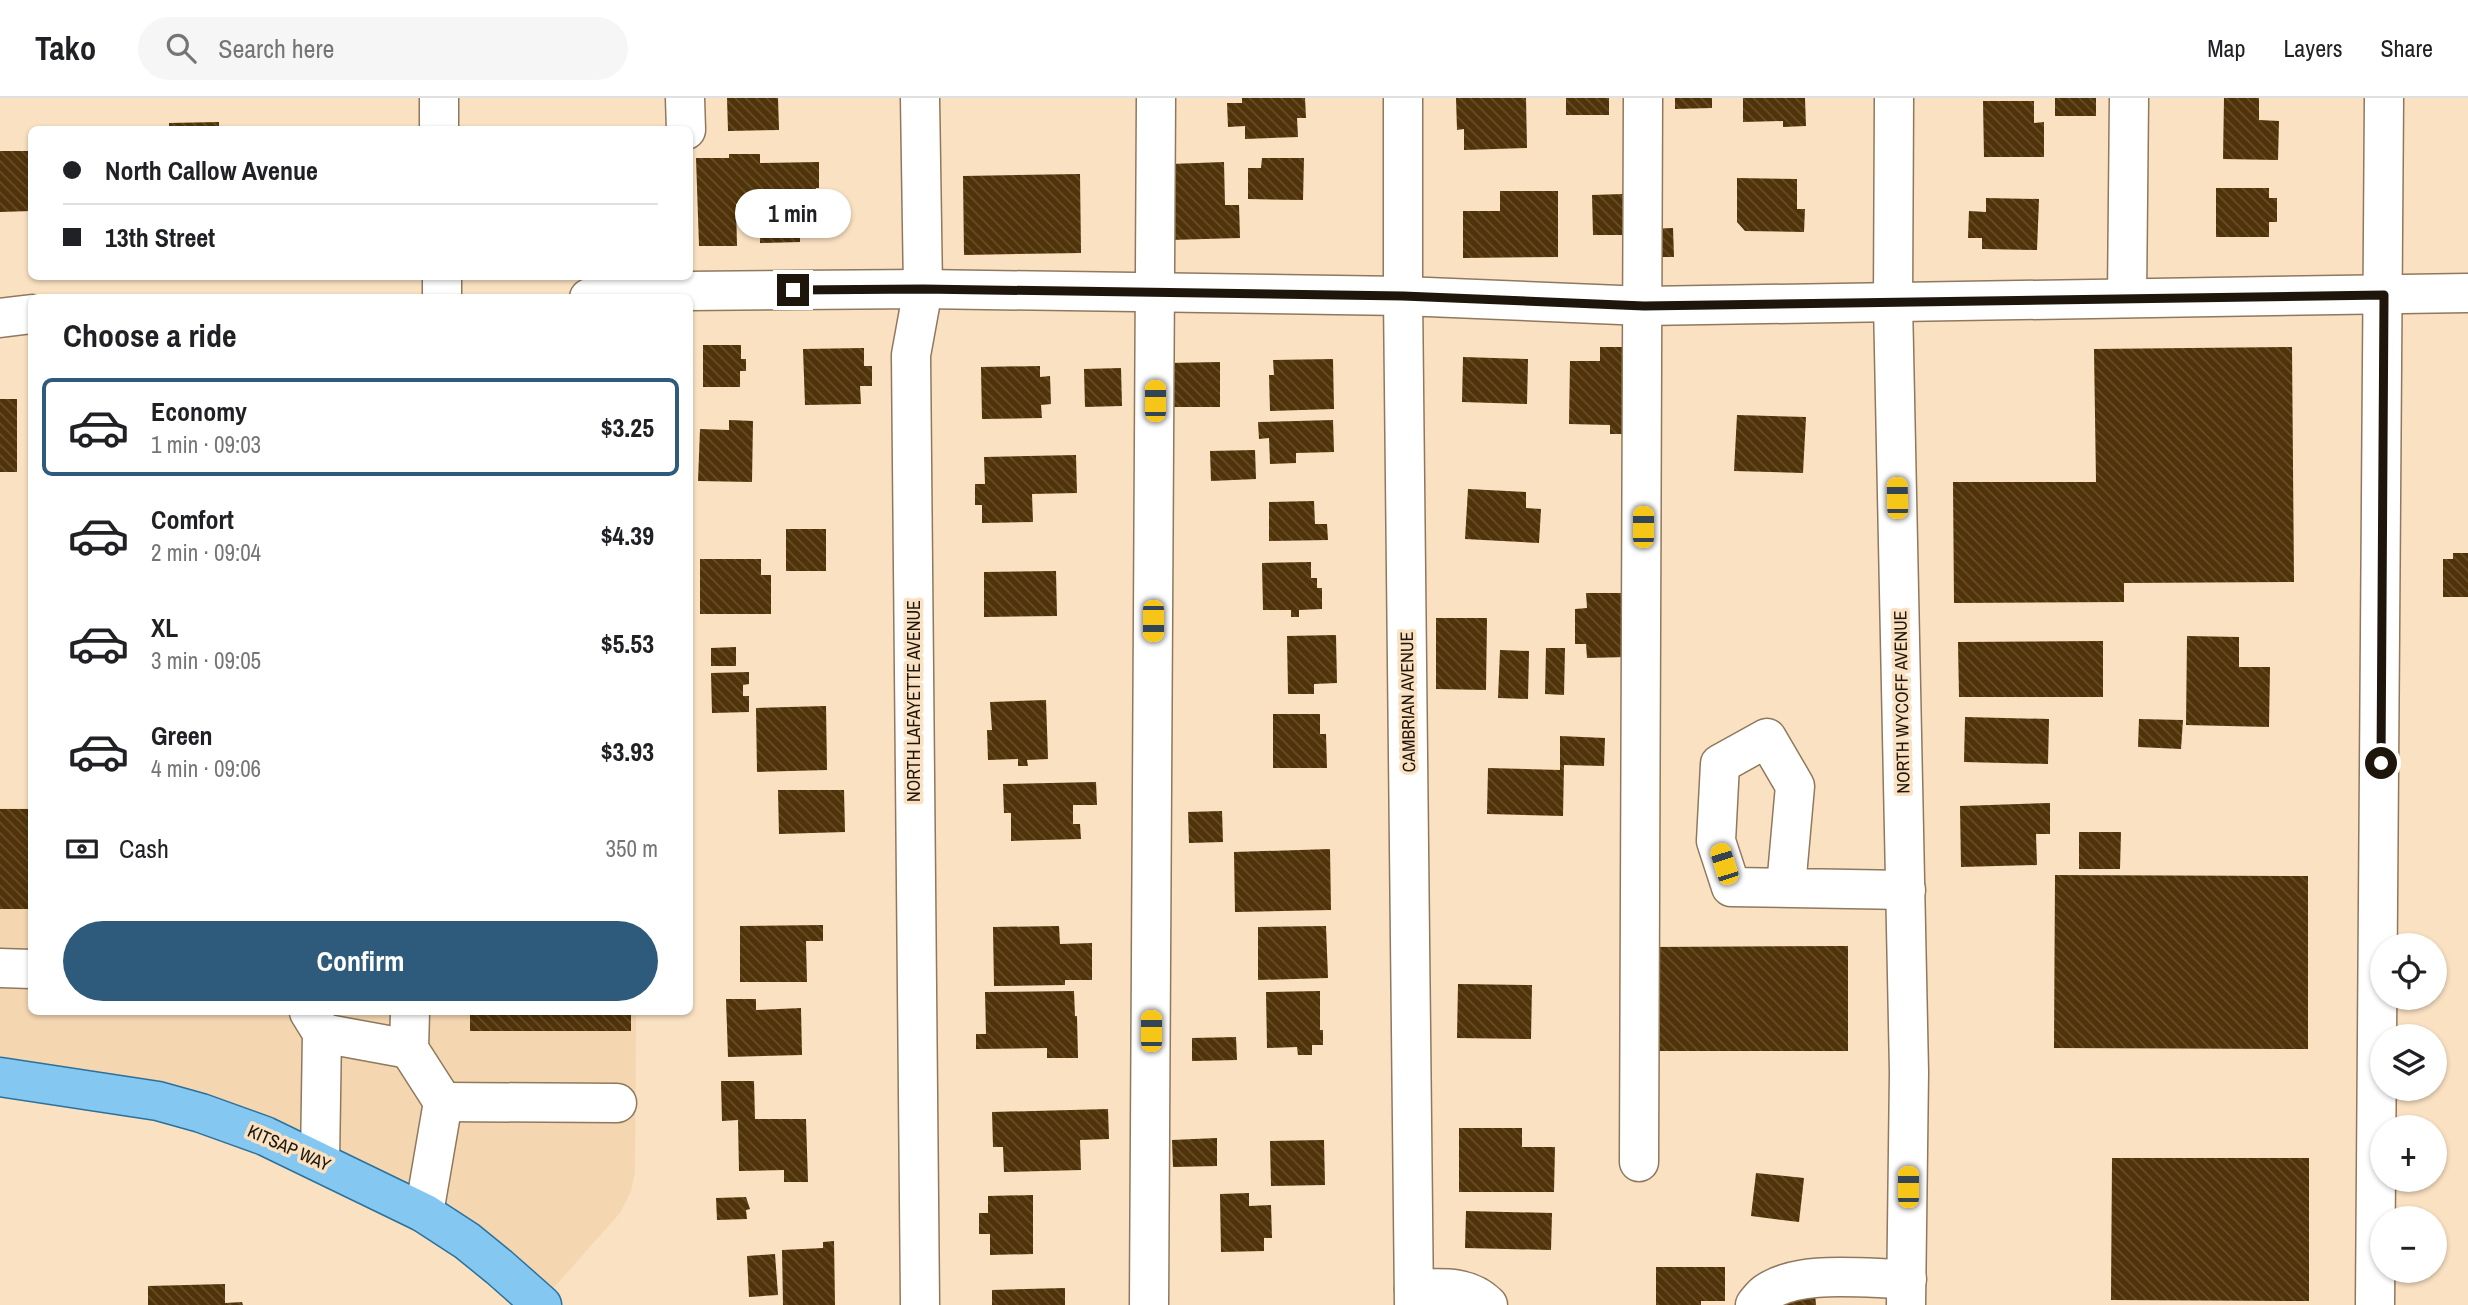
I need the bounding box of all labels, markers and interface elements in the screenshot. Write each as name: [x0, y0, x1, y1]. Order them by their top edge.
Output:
search box: [138, 17, 628, 80]
text: Tako: [35, 26, 96, 70]
icon: search: [162, 29, 200, 67]
text: Search here: [218, 31, 334, 66]
text: Map: [2207, 32, 2245, 64]
text: Layers: [2283, 32, 2342, 64]
text: Share: [2380, 32, 2433, 64]
text: North Callow Avenue: [105, 153, 318, 188]
callout: 1 min: [735, 188, 851, 238]
text: 1 min: [768, 198, 818, 229]
text: 13th Street: [105, 220, 215, 255]
route end: [777, 274, 809, 306]
text: Choose a ride: [63, 314, 237, 357]
car: [1145, 380, 1166, 422]
text: Economy: [151, 394, 247, 429]
icon: car: [67, 396, 130, 459]
text: $3.25: [601, 410, 654, 445]
text: 1 min · 09:03: [151, 429, 261, 460]
car: [1887, 477, 1908, 519]
text: Comfort: [151, 502, 234, 537]
icon: car: [67, 504, 130, 567]
car: [1633, 506, 1654, 548]
text: $4.39: [601, 518, 654, 553]
text: 2 min · 09:04: [151, 537, 261, 568]
street label: NORTH LAFAYETTE AVENUE: [901, 600, 926, 802]
car: [1143, 600, 1164, 642]
text: XL: [151, 610, 178, 645]
street label: NORTH WYCOFF AVENUE: [1887, 610, 1916, 794]
icon: car: [67, 612, 130, 675]
text: $5.53: [601, 626, 654, 661]
street label: CAMBRIAN AVENUE: [1394, 631, 1421, 773]
text: 3 min · 09:05: [151, 645, 261, 676]
text: Green: [151, 718, 213, 753]
icon: car: [67, 720, 130, 783]
text: $3.93: [601, 734, 654, 769]
route start: [2365, 747, 2397, 779]
text: 4 min · 09:06: [151, 753, 261, 784]
icon: cash: [63, 830, 101, 868]
text: Cash: [119, 831, 169, 866]
text: 350 m: [606, 833, 658, 864]
car: [1708, 841, 1741, 887]
button: Confirm: [63, 921, 658, 1001]
map controls: [2370, 933, 2447, 1283]
button: locate: [2370, 933, 2447, 1010]
car: [1141, 1010, 1162, 1052]
button: layers: [2370, 1024, 2447, 1101]
button: +: [2370, 1115, 2447, 1192]
street label: KITSAP WAY: [244, 1118, 335, 1177]
car: [1898, 1166, 1919, 1208]
button: −: [2370, 1206, 2447, 1283]

